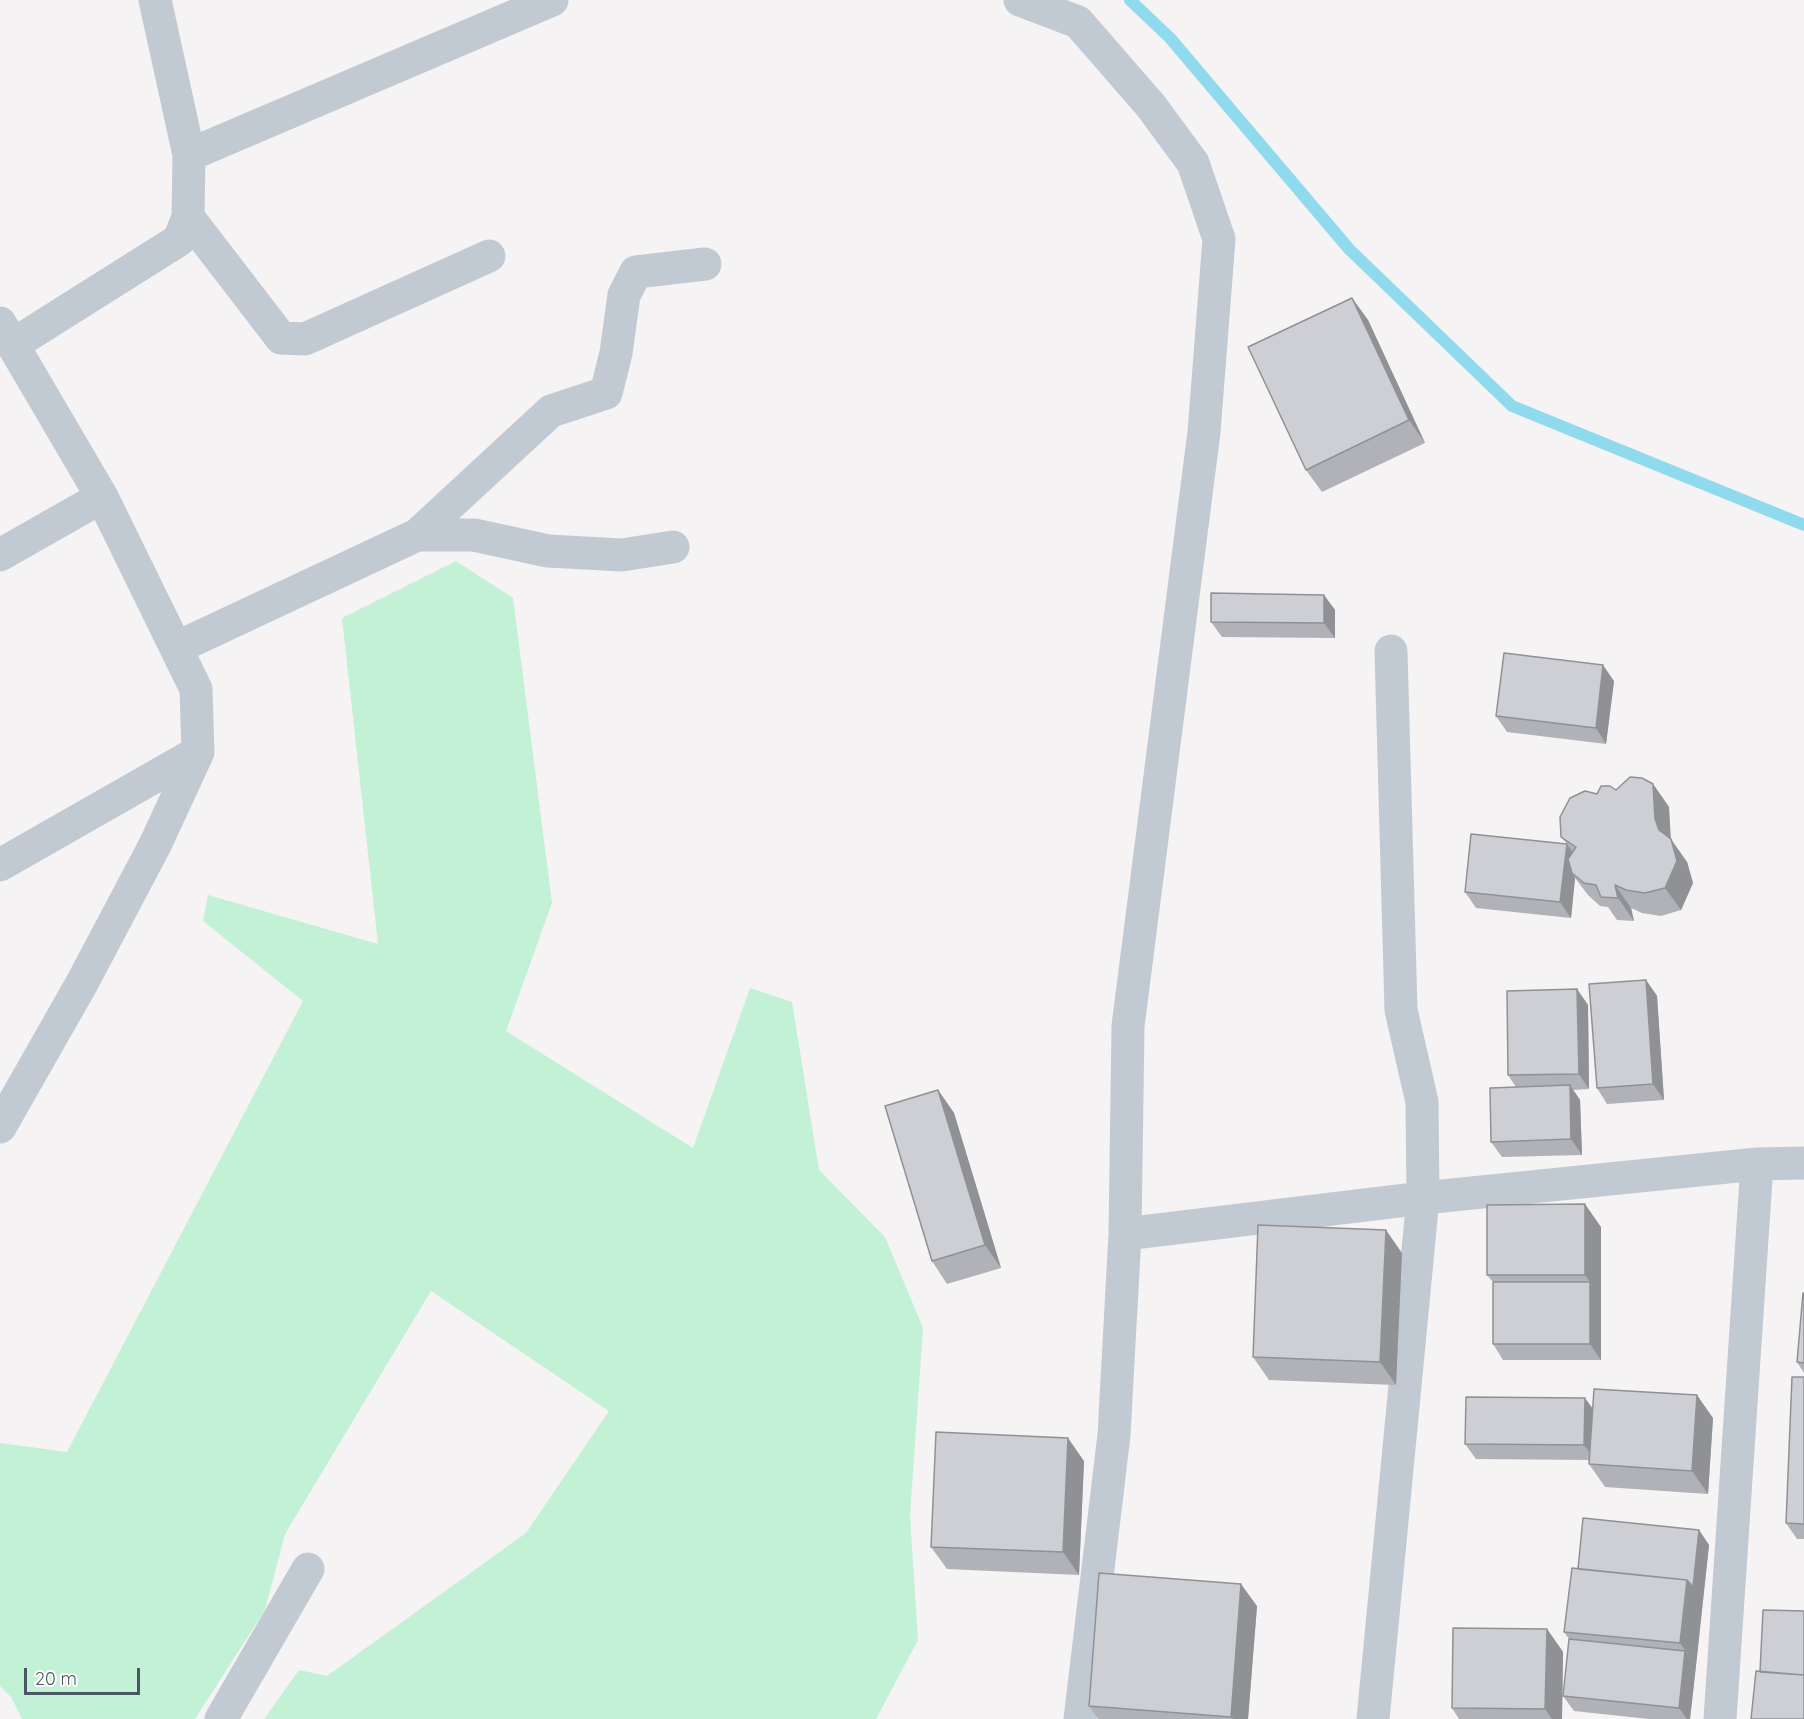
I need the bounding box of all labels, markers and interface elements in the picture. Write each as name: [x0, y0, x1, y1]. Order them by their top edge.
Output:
scale bar: [27, 1656, 142, 1694]
text: 20 m: [35, 1667, 77, 1690]

